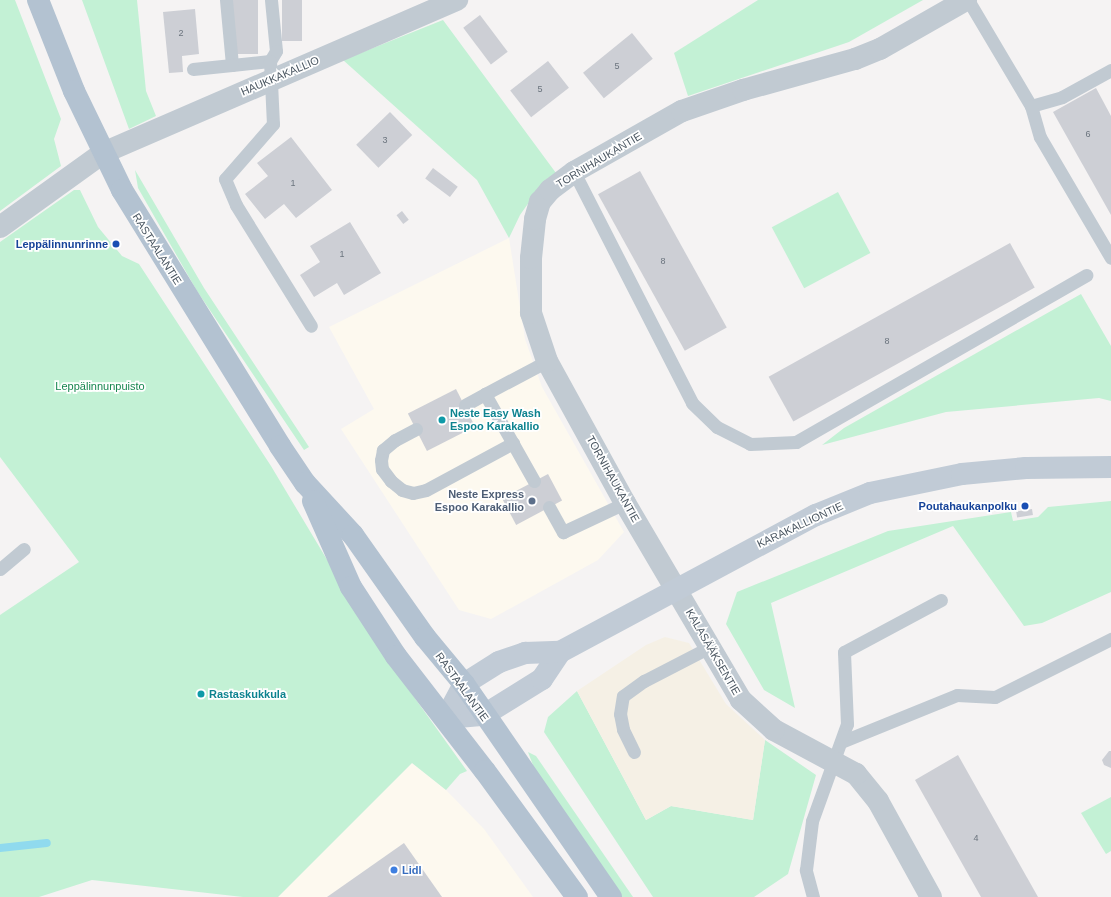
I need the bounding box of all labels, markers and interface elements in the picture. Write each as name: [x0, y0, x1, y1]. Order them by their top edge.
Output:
house number: 2: [178, 28, 184, 38]
street label: HAUKKAKALLIO: [239, 54, 321, 98]
house number: 5: [614, 61, 620, 71]
house number: 5: [537, 84, 543, 94]
street label: TORNIHAUKANTIE: [554, 129, 644, 191]
house number: 6: [1085, 129, 1091, 139]
house number: 3: [382, 135, 388, 145]
house number: 1: [290, 178, 296, 188]
street label: RASTAALANTIE: [130, 211, 184, 287]
place label: Leppälinnunrinne: [16, 237, 108, 251]
marker: Leppälinnunrinne: [111, 239, 121, 249]
house number: 1: [339, 249, 345, 259]
house number: 8: [660, 256, 666, 266]
house number: 8: [884, 336, 890, 346]
park label: Leppälinnunpuisto: [55, 379, 145, 393]
place label: Neste Easy Wash Espoo Karakallio: [450, 407, 541, 433]
marker: Neste Easy Wash Espoo Karakallio: [437, 415, 447, 425]
street label: TORNIHAUKANTIE: [584, 433, 642, 525]
place label: Neste Express Espoo Karakallio: [435, 488, 524, 514]
marker: Neste Express Espoo Karakallio: [527, 496, 537, 506]
street label: KARAKALLIONTIE: [755, 499, 845, 551]
place label: Poutahaukanpolku: [919, 499, 1017, 513]
marker: Poutahaukanpolku: [1020, 501, 1030, 511]
street label: KALASÄÄKSENTIE: [683, 607, 743, 697]
street label: RASTAALANTIE: [433, 650, 491, 724]
place label: Rastaskukkula: [209, 687, 286, 701]
marker: Rastaskukkula: [196, 689, 206, 699]
house number: 4: [973, 833, 979, 843]
place label: Lidl: [402, 863, 422, 877]
marker: Lidl: [389, 865, 399, 875]

